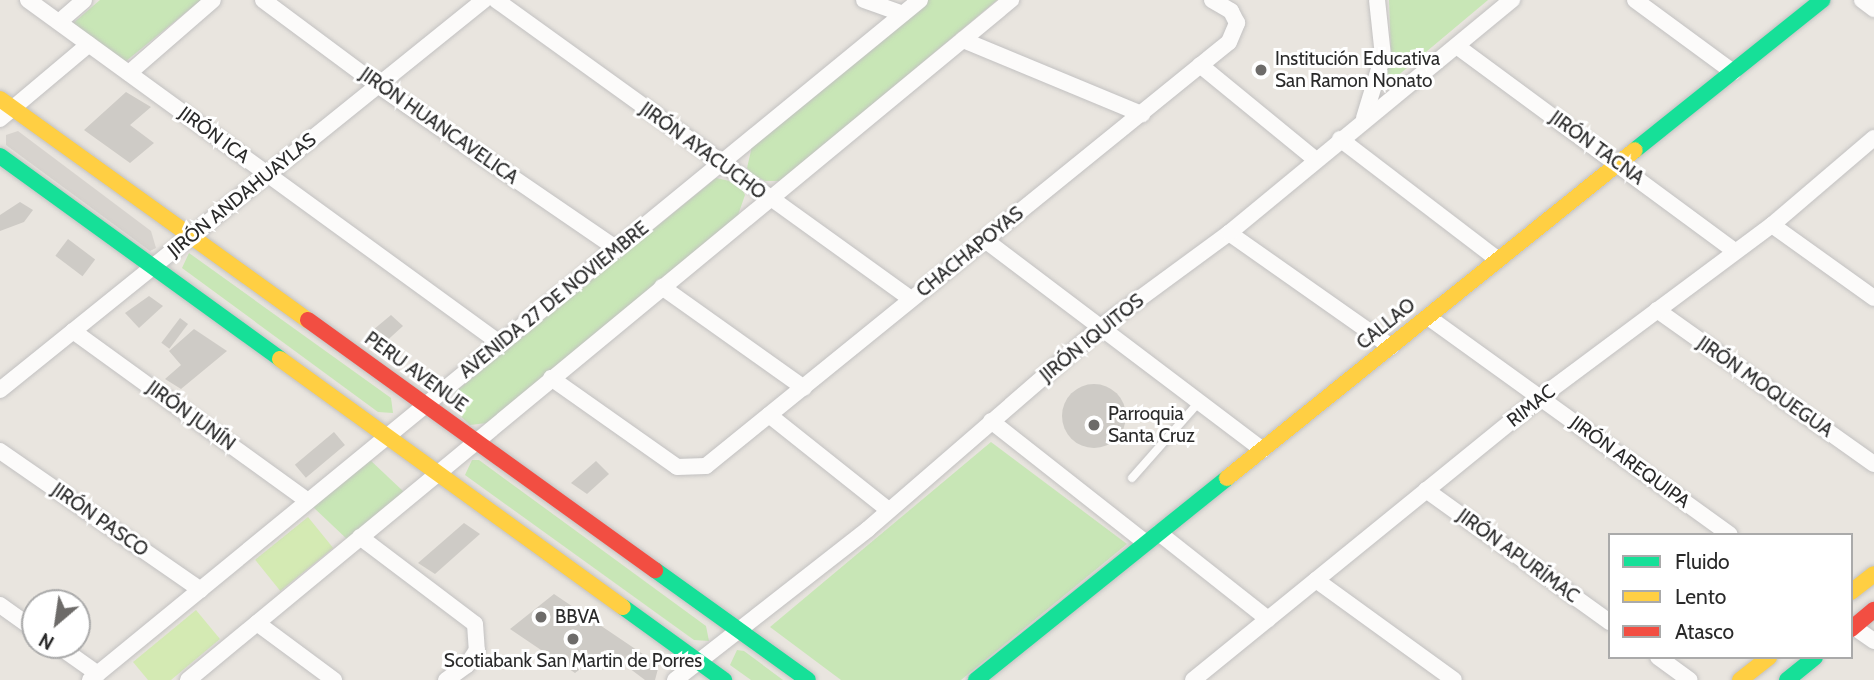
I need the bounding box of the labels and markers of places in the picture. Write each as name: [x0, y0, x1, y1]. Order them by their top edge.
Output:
place label: Institución Educativa San Ramon Nonato: [1275, 48, 1440, 92]
marker: Institución Educativa San Ramon Nonato: [1253, 62, 1269, 78]
place label: Parroquia Santa Cruz: [1108, 403, 1195, 447]
marker: Parroquia Santa Cruz: [1086, 417, 1102, 433]
place label: BBVA: [555, 606, 600, 628]
marker: BBVA: [533, 609, 549, 625]
marker: Scotiabank San Martin de Porres: [565, 631, 581, 647]
place label: Scotiabank San Martin de Porres: [444, 650, 702, 672]

